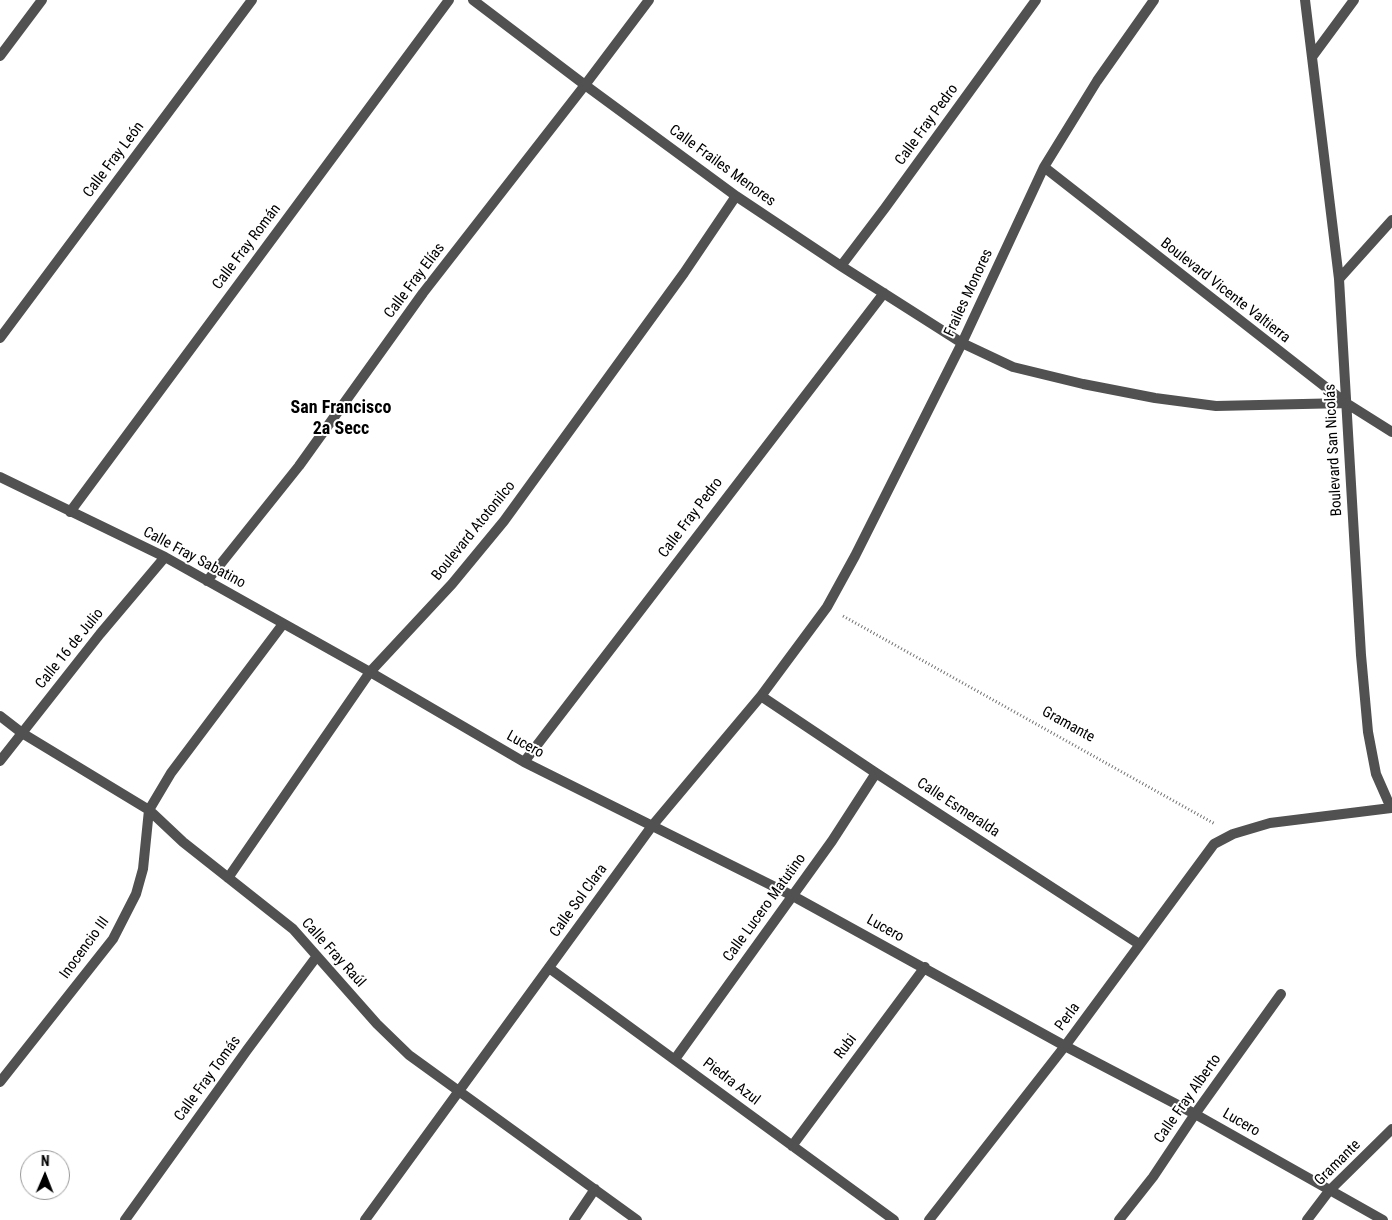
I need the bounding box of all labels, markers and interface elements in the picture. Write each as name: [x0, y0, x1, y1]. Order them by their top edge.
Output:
street label: Calle Fray Pedro: [892, 81, 962, 169]
street label: Calle Fray León: [80, 119, 148, 201]
street label: Calle Frailes Menores: [665, 121, 779, 211]
street label: Calle Fray Román: [209, 201, 285, 293]
street label: Boulevard Vicente Valtierra: [1157, 235, 1293, 347]
street label: Calle Fray Elías: [381, 240, 449, 322]
street label: Frailes Monores: [941, 246, 997, 340]
street label: Boulevard San Nicolás: [1322, 383, 1346, 517]
district label: San Francisco 2a Secc: [291, 397, 391, 439]
street label: Calle Fray Pedro: [655, 474, 727, 562]
street label: Boulevard Atotonilco: [428, 478, 520, 584]
street label: Calle Fray Sabatino: [140, 523, 248, 593]
street label: Calle 16 de Julio: [32, 605, 108, 693]
street label: Gramante: [1038, 703, 1098, 747]
street label: Lucero: [503, 727, 547, 763]
street label: Calle Esmeralda: [913, 775, 1003, 841]
street label: Calle Lucero Matutino: [720, 850, 810, 966]
street label: Calle Sol Clara: [546, 861, 612, 941]
street label: Lucero: [863, 911, 907, 947]
street label: Inocencio III: [56, 913, 114, 983]
street label: Calle Fray Raúl: [297, 915, 369, 991]
street label: Perla: [1052, 999, 1084, 1035]
street label: Rubi: [831, 1031, 861, 1063]
street label: Calle Fray Tomás: [171, 1033, 245, 1125]
street label: Calle Fray Alberto: [1151, 1051, 1225, 1147]
street label: Piedra Azul: [699, 1055, 763, 1109]
street label: Lucero: [1219, 1105, 1263, 1141]
street label: Gramante: [1311, 1136, 1365, 1190]
north arrow: [20, 1150, 70, 1200]
text: N: [41, 1153, 50, 1169]

